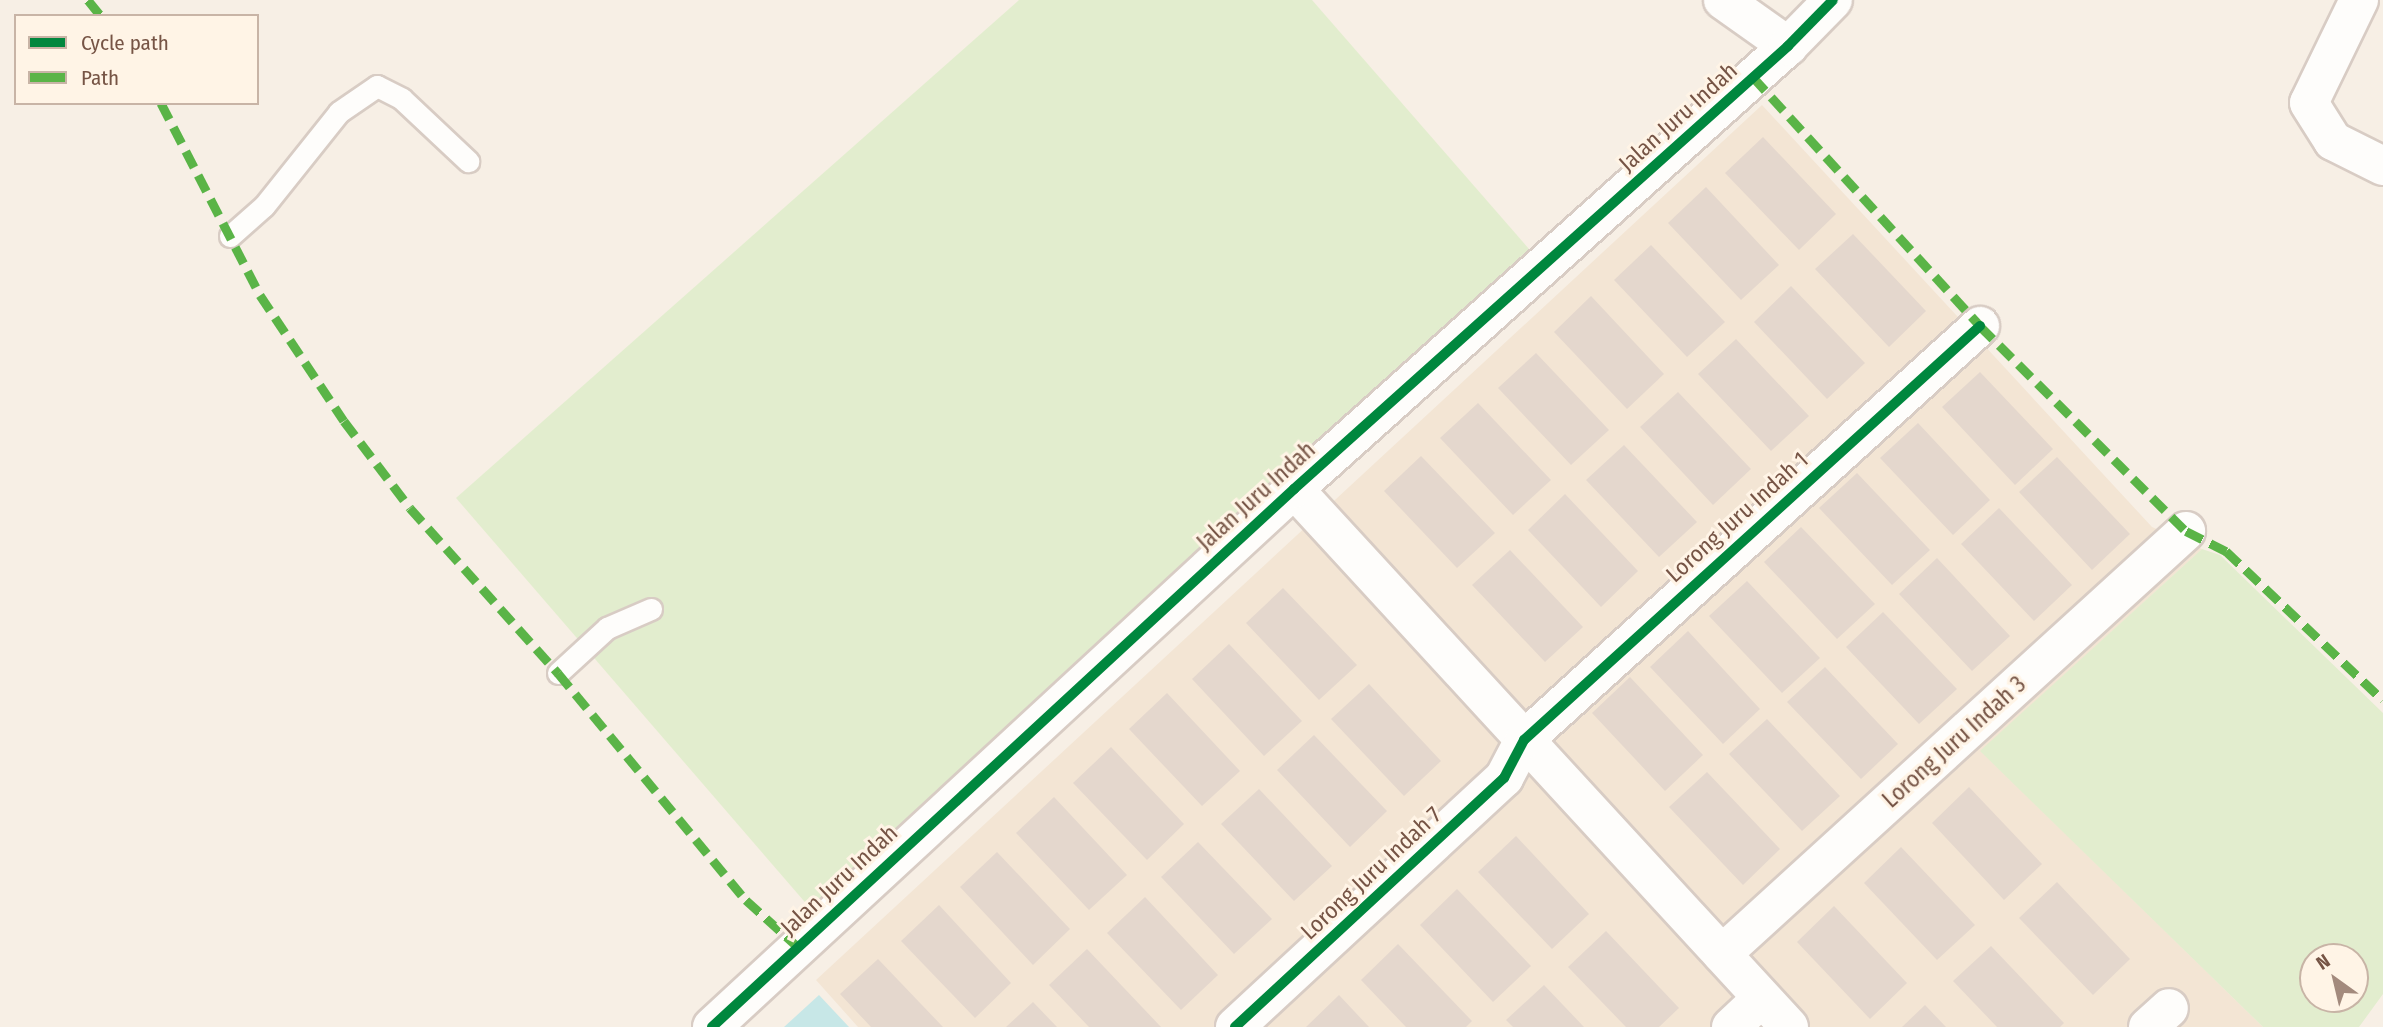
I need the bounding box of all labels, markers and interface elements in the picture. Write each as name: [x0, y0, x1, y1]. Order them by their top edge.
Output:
legend: [14, 14, 259, 105]
text: Cycle path: [81, 30, 169, 56]
street label: Jalan Juru Indah: [1613, 57, 1743, 177]
text: Path: [81, 65, 119, 91]
street label: Jalan Juru Indah: [1191, 436, 1321, 556]
street label: Lorong Juru Indah 1: [1660, 446, 1814, 588]
street label: Lorong Juru Indah 3: [1877, 671, 2031, 813]
street label: Lorong Juru Indah 7: [1295, 801, 1447, 945]
street label: Jalan Juru Indah: [775, 819, 903, 941]
north arrow: [2299, 943, 2369, 1013]
text: N: [2312, 949, 2334, 975]

